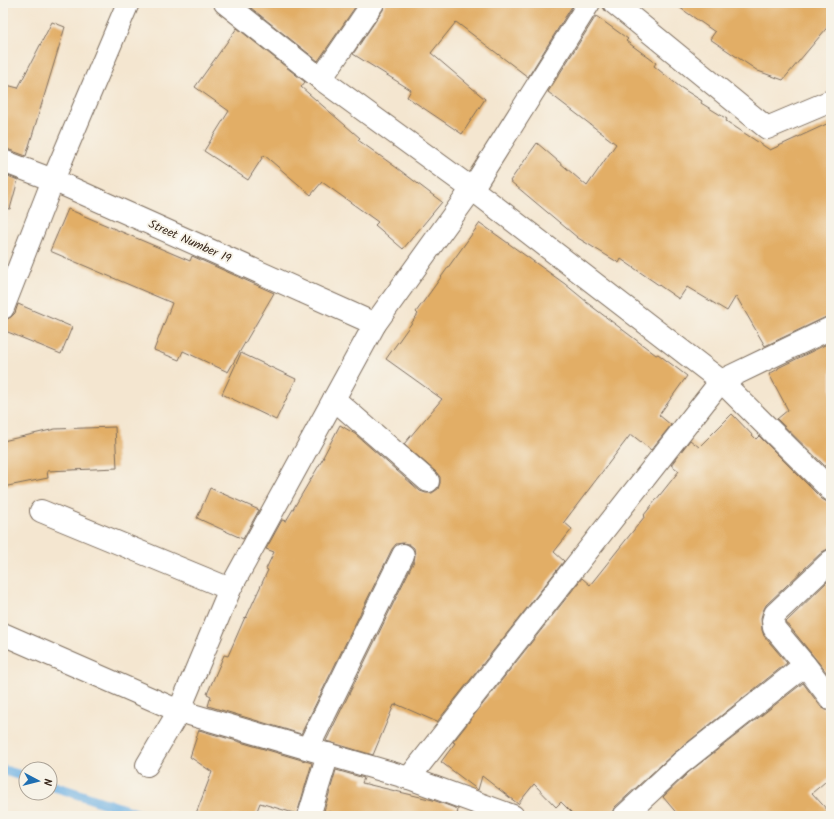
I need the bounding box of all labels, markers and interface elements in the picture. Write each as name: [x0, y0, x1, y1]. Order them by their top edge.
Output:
street label: Street Number 19: [145, 215, 234, 268]
north arrow: [18, 761, 58, 801]
text: N: [38, 778, 56, 787]

